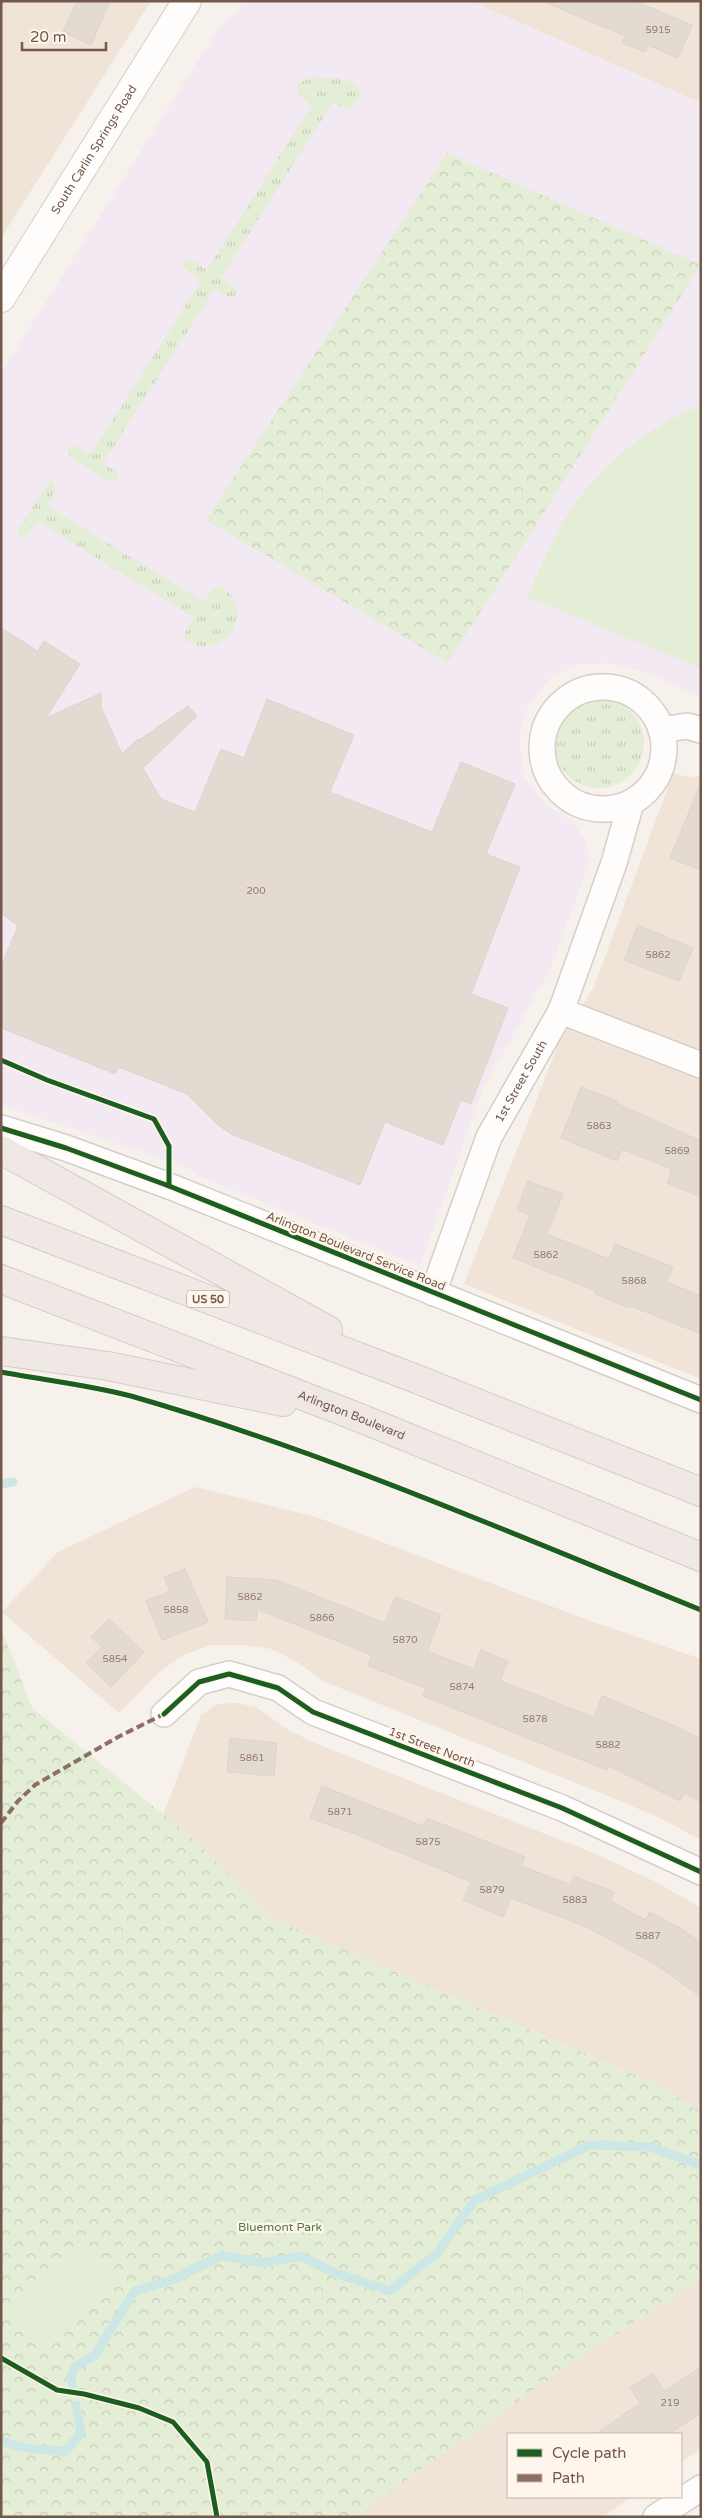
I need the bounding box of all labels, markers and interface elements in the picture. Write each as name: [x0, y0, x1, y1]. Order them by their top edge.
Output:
scale bar: [22, 20, 106, 52]
house number: 5915: [645, 24, 671, 36]
text: 20 m: [30, 28, 67, 46]
street label: South Carlin Springs Road: [48, 83, 140, 217]
house number: 200: [247, 885, 265, 897]
house number: 5862: [645, 949, 671, 961]
street label: 1st Street South: [492, 1038, 550, 1125]
house number: 5863: [586, 1120, 612, 1132]
house number: 5869: [664, 1145, 690, 1157]
street label: Arlington Boulevard Service Road: [264, 1209, 448, 1293]
house number: 5862: [533, 1249, 559, 1261]
house number: 5868: [621, 1275, 647, 1287]
road number: US 50: [187, 1290, 229, 1308]
street label: Arlington Boulevard: [296, 1388, 407, 1443]
house number: 5862: [237, 1591, 263, 1603]
house number: 5858: [163, 1604, 189, 1616]
house number: 5866: [309, 1612, 335, 1624]
house number: 5870: [392, 1634, 418, 1646]
house number: 5854: [102, 1653, 128, 1665]
house number: 5874: [449, 1681, 475, 1693]
house number: 5878: [522, 1713, 548, 1725]
street label: 1st Street North: [387, 1724, 477, 1770]
house number: 5882: [595, 1739, 621, 1751]
house number: 5861: [239, 1752, 265, 1764]
house number: 5871: [327, 1806, 353, 1818]
house number: 5875: [415, 1836, 441, 1848]
house number: 5879: [479, 1884, 505, 1896]
house number: 5883: [562, 1894, 588, 1906]
house number: 5887: [635, 1930, 661, 1942]
park label: Bluemont Park: [238, 2220, 323, 2234]
house number: 219: [661, 2397, 679, 2409]
legend: [507, 2433, 682, 2498]
text: Cycle path: [552, 2444, 626, 2462]
text: Path: [552, 2469, 585, 2487]

